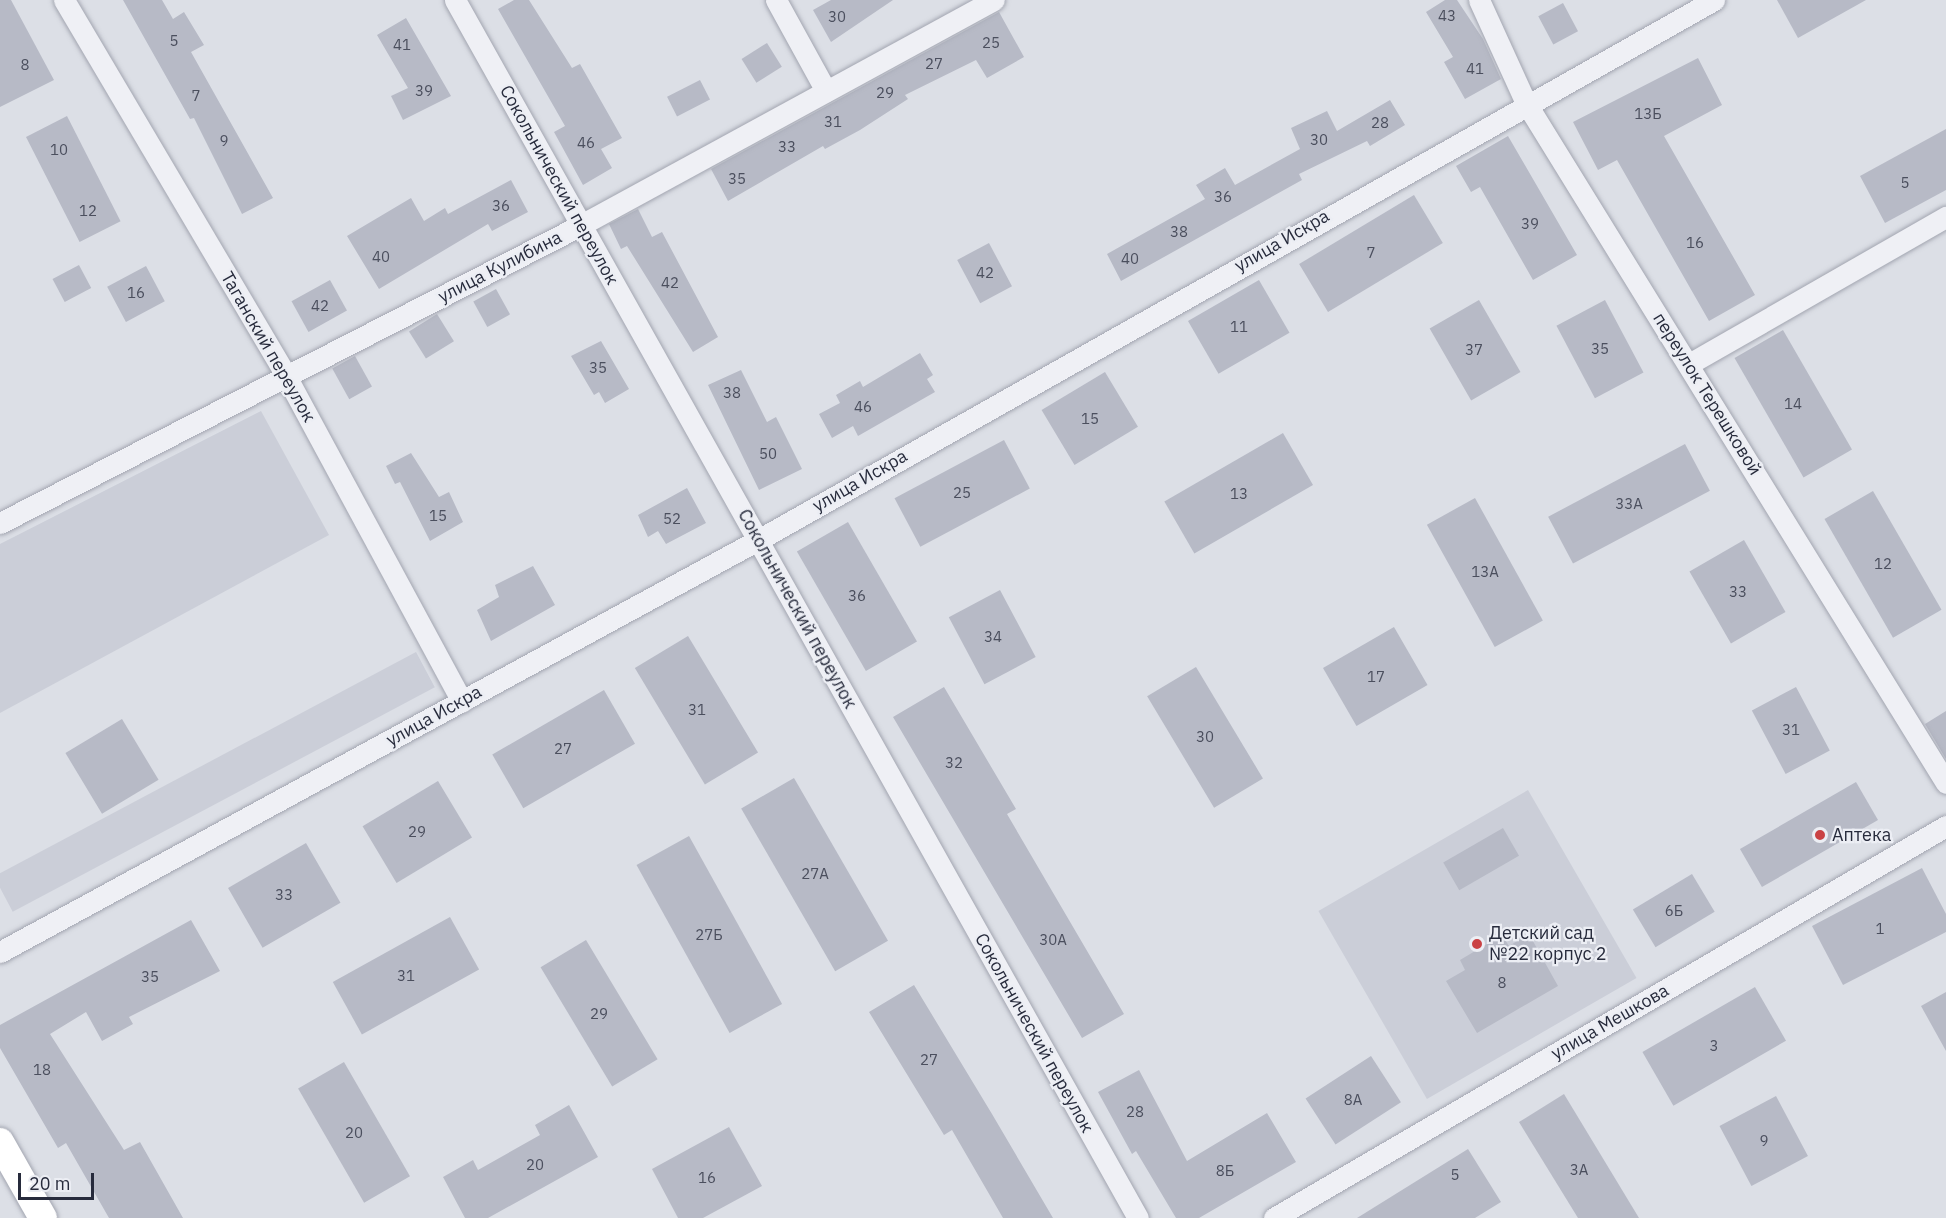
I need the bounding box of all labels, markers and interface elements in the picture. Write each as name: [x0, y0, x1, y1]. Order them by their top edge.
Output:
house number: 43: [1438, 7, 1456, 25]
house number: 30: [828, 8, 846, 26]
house number: 5: [170, 32, 178, 50]
house number: 25: [982, 34, 1000, 52]
house number: 41: [393, 36, 411, 54]
house number: 27: [925, 55, 943, 73]
house number: 8: [21, 56, 29, 74]
house number: 41: [1466, 60, 1484, 78]
street label: Сокольнический переулок: [495, 81, 623, 289]
house number: 39: [415, 82, 433, 100]
house number: 29: [876, 84, 894, 102]
house number: 7: [192, 87, 200, 105]
house number: 13Б: [1634, 105, 1662, 123]
house number: 31: [824, 113, 842, 131]
house number: 28: [1371, 114, 1389, 132]
house number: 30: [1310, 131, 1328, 149]
house number: 9: [220, 132, 228, 150]
house number: 46: [577, 134, 595, 152]
house number: 33: [778, 138, 796, 156]
house number: 10: [50, 141, 68, 159]
house number: 35: [728, 170, 746, 188]
house number: 5: [1901, 174, 1909, 192]
house number: 36: [1214, 188, 1232, 206]
house number: 36: [492, 197, 510, 215]
house number: 12: [79, 202, 97, 220]
street label: улица Искра: [1231, 205, 1333, 277]
house number: 39: [1521, 215, 1539, 233]
house number: 38: [1170, 223, 1188, 241]
street label: улица Кулибина: [435, 227, 565, 307]
house number: 16: [1686, 234, 1704, 252]
house number: 7: [1367, 244, 1375, 262]
house number: 40: [372, 248, 390, 266]
house number: 40: [1121, 250, 1139, 268]
house number: 42: [976, 264, 994, 282]
street label: Таганский переулок: [216, 268, 320, 426]
house number: 42: [661, 274, 679, 292]
house number: 16: [127, 284, 145, 302]
house number: 42: [311, 297, 329, 315]
street label: переулок Терешковой: [1648, 309, 1766, 479]
house number: 11: [1230, 318, 1248, 336]
house number: 35: [1591, 340, 1609, 358]
house number: 37: [1465, 341, 1483, 359]
house number: 35: [589, 359, 607, 377]
house number: 38: [723, 384, 741, 402]
house number: 14: [1784, 395, 1802, 413]
house number: 46: [854, 398, 872, 416]
house number: 15: [1081, 410, 1099, 428]
house number: 50: [759, 445, 777, 463]
street label: улица Искра: [809, 445, 911, 517]
house number: 25: [953, 484, 971, 502]
house number: 13: [1230, 485, 1248, 503]
house number: 33А: [1615, 495, 1643, 513]
street label: Сокольнический переулок: [733, 505, 861, 713]
house number: 15: [429, 507, 447, 525]
house number: 52: [663, 510, 681, 528]
house number: 12: [1874, 555, 1892, 573]
house number: 13А: [1471, 563, 1499, 581]
house number: 33: [1729, 583, 1747, 601]
house number: 36: [848, 587, 866, 605]
house number: 34: [984, 628, 1002, 646]
house number: 17: [1367, 668, 1385, 686]
street label: улица Искра: [382, 681, 486, 751]
house number: 31: [688, 701, 706, 719]
house number: 31: [1782, 721, 1800, 739]
house number: 30: [1196, 728, 1214, 746]
house number: 27: [554, 740, 572, 758]
house number: 32: [945, 754, 963, 772]
house number: 29: [408, 823, 426, 841]
place label: Аптека: [1832, 824, 1891, 846]
marker: Аптека: [1813, 828, 1827, 842]
house number: 27А: [801, 865, 829, 883]
house number: 33: [275, 886, 293, 904]
house number: 6Б: [1665, 902, 1683, 920]
house number: 1: [1876, 920, 1884, 938]
place label: Детский сад №22 корпус 2: [1489, 923, 1607, 966]
house number: 27Б: [695, 926, 723, 944]
street label: Сокольнический переулок: [970, 929, 1098, 1137]
house number: 30А: [1039, 931, 1067, 949]
marker: Детский сад №22 корпус 2: [1470, 937, 1484, 951]
house number: 31: [397, 967, 415, 985]
house number: 35: [141, 968, 159, 986]
house number: 8: [1498, 974, 1506, 992]
street label: улица Мешкова: [1547, 980, 1673, 1064]
house number: 29: [590, 1005, 608, 1023]
house number: 3: [1710, 1037, 1718, 1055]
house number: 27: [920, 1051, 938, 1069]
house number: 18: [33, 1061, 51, 1079]
house number: 8А: [1344, 1091, 1362, 1109]
house number: 28: [1126, 1103, 1144, 1121]
house number: 20: [345, 1124, 363, 1142]
house number: 9: [1760, 1132, 1768, 1150]
house number: 20: [526, 1156, 544, 1174]
scale bar: [21, 1161, 98, 1199]
house number: 3А: [1570, 1161, 1588, 1179]
house number: 8Б: [1216, 1162, 1234, 1180]
house number: 5: [1451, 1166, 1459, 1184]
house number: 16: [698, 1169, 716, 1187]
text: 20 m: [29, 1172, 71, 1195]

